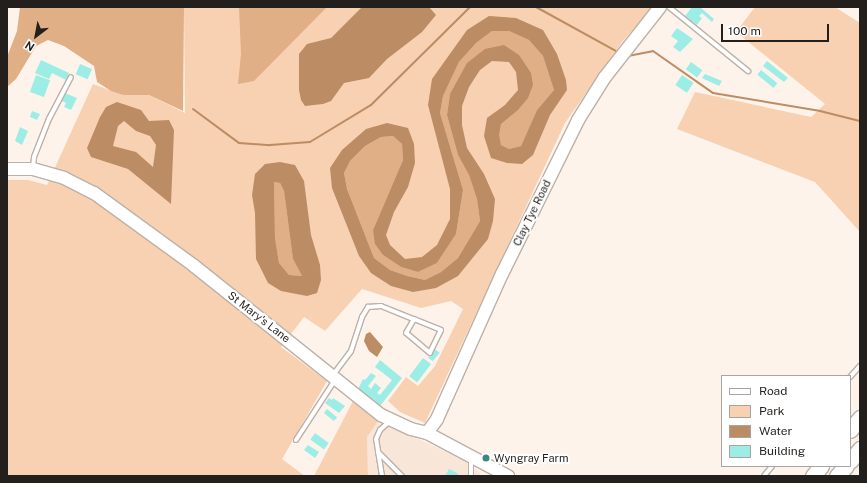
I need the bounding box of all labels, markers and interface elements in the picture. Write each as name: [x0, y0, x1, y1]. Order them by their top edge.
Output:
north arrow: [16, 16, 56, 56]
scale bar: [723, 16, 831, 42]
text: 100 m: [728, 24, 761, 38]
text: N: [23, 39, 36, 54]
street label: Clay Tye Road: [510, 178, 554, 248]
street label: St Mary's Lane: [225, 289, 293, 345]
legend: [721, 375, 851, 467]
text: Road: [759, 384, 787, 398]
text: Park: [759, 404, 785, 418]
text: Water: [759, 424, 792, 438]
text: Building: [759, 444, 805, 458]
place label: Wyngray Farm: [494, 451, 568, 465]
marker: Wyngray Farm: [481, 453, 491, 463]

